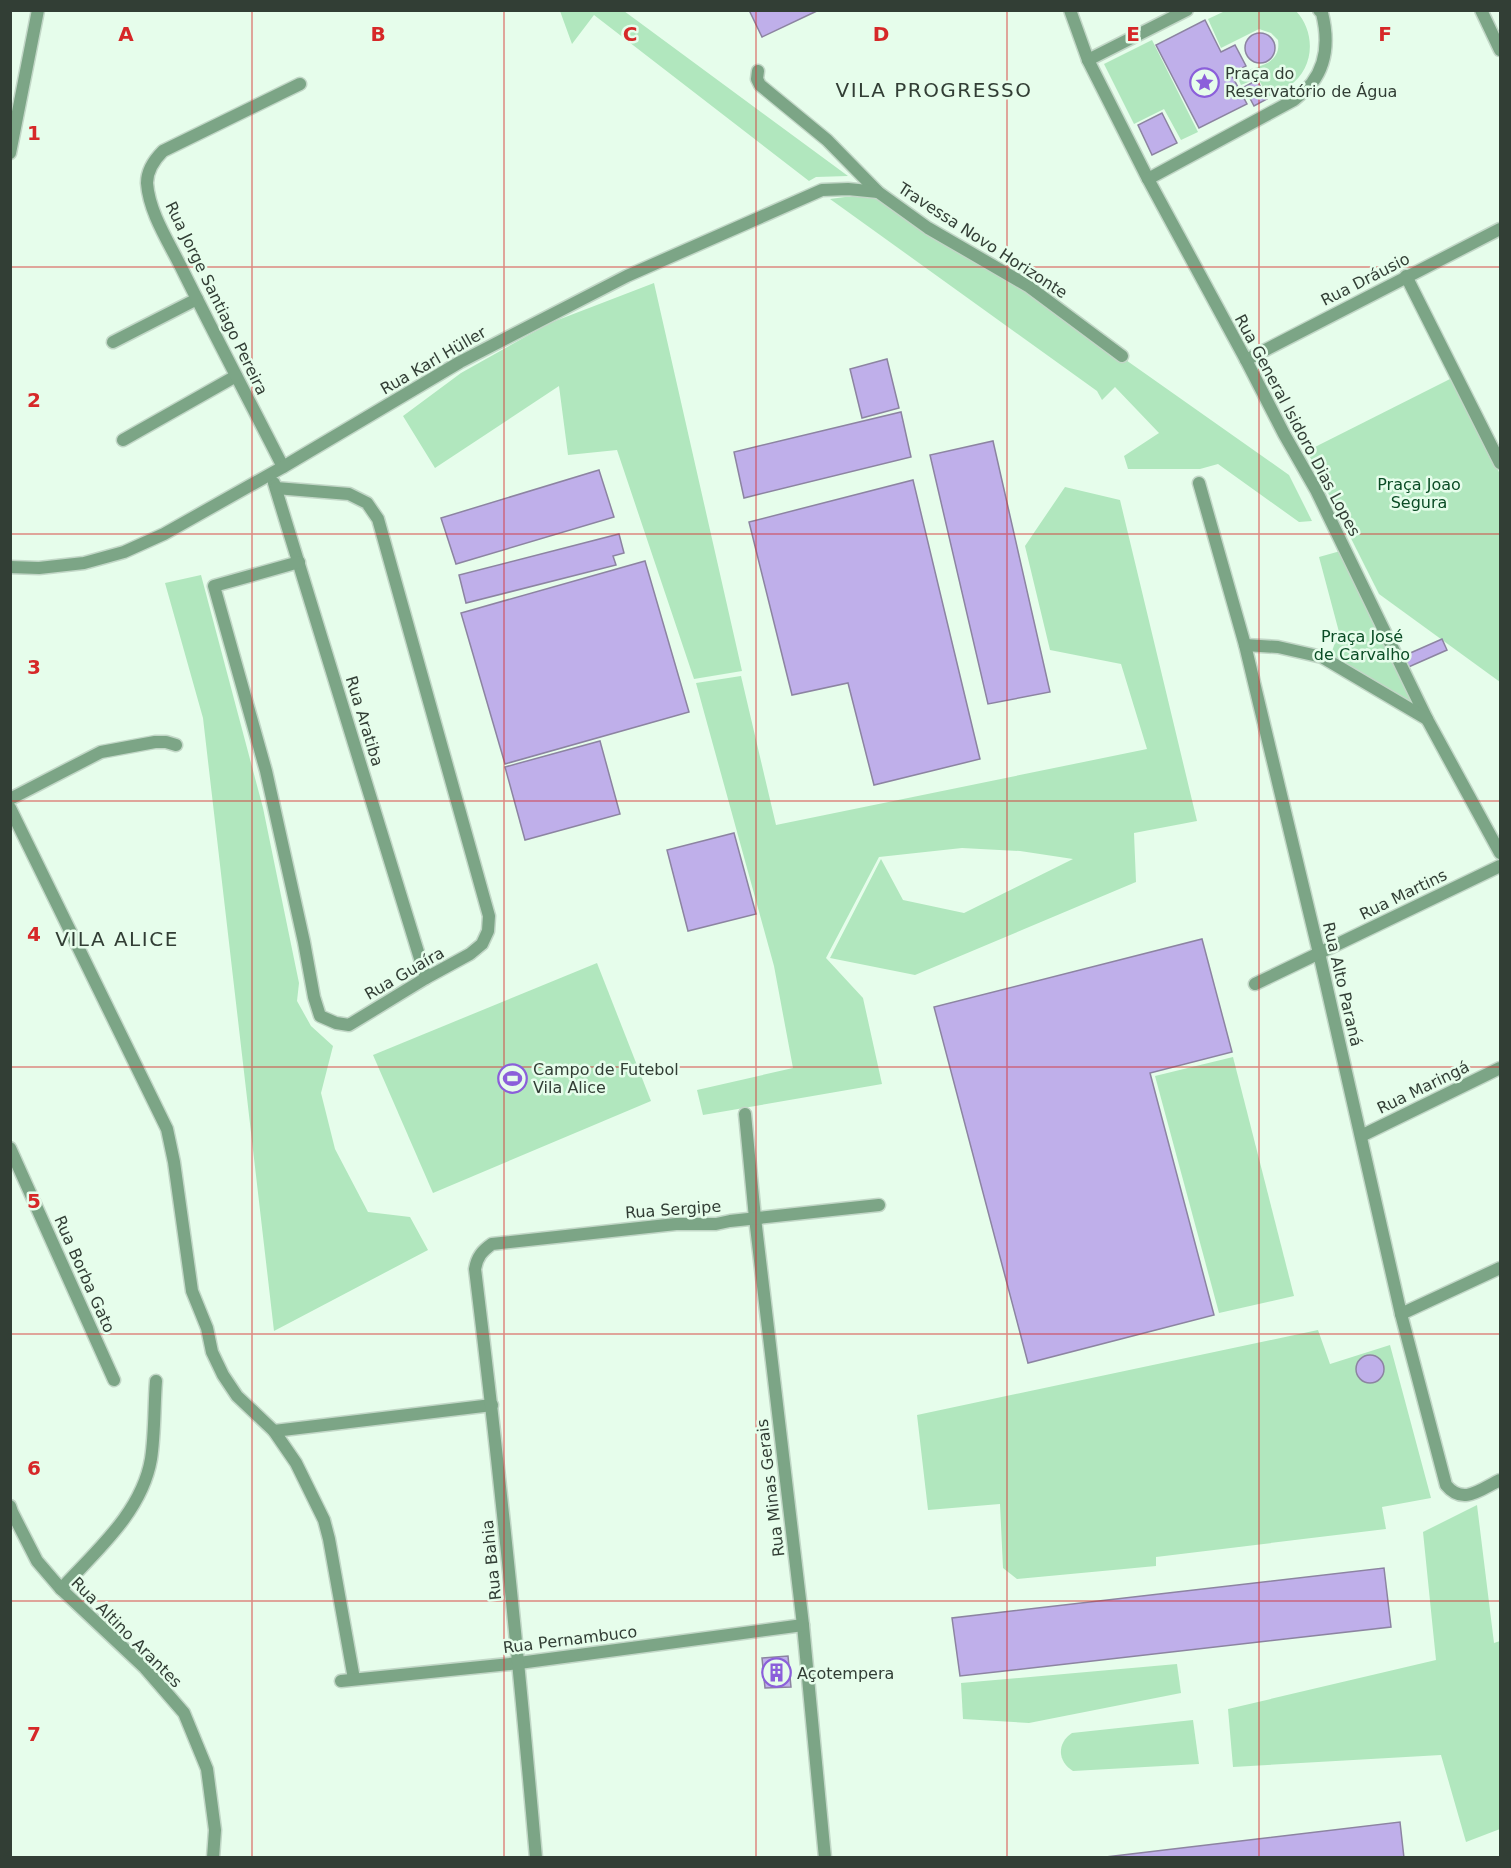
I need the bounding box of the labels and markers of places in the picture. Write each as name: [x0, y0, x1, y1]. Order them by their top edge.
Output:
place label: Praça do Reservatório de Água: [1225, 64, 1397, 101]
place icon: Praça do Reservatório de Água: [1188, 66, 1220, 98]
place label: Campo de Futebol Vila Alice: [533, 1060, 679, 1097]
sports icon: Campo de Futebol Vila Alice: [496, 1062, 528, 1094]
building icon: Açotempera: [760, 1657, 792, 1689]
place label: Açotempera: [797, 1664, 894, 1683]

